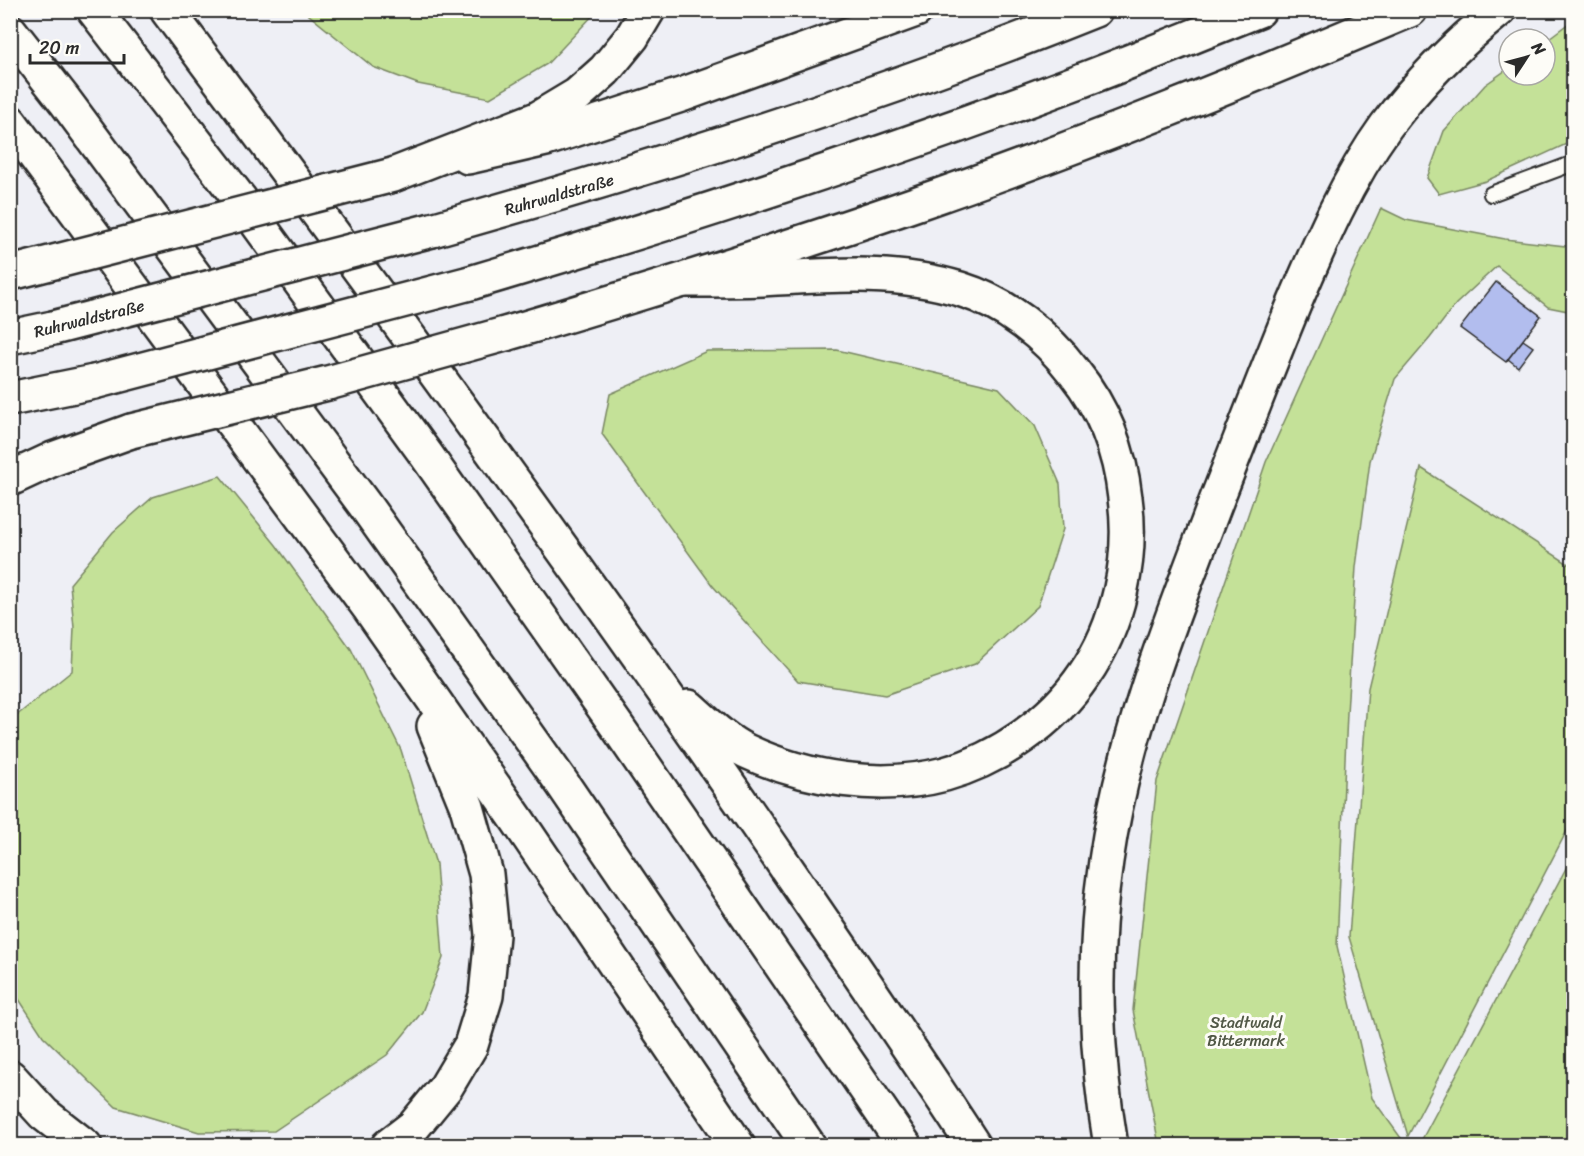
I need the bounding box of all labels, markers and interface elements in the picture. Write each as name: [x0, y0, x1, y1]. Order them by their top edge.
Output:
scale bar: [30, 27, 124, 65]
north arrow: [1497, 27, 1557, 87]
text: 20 m: [39, 32, 79, 64]
text: N: [1523, 35, 1554, 62]
street label: Ruhrwaldstraße: [501, 165, 617, 224]
street label: Ruhrwaldstraße: [31, 291, 147, 346]
park label: Stadtwald Bittermark: [1207, 1008, 1285, 1055]

